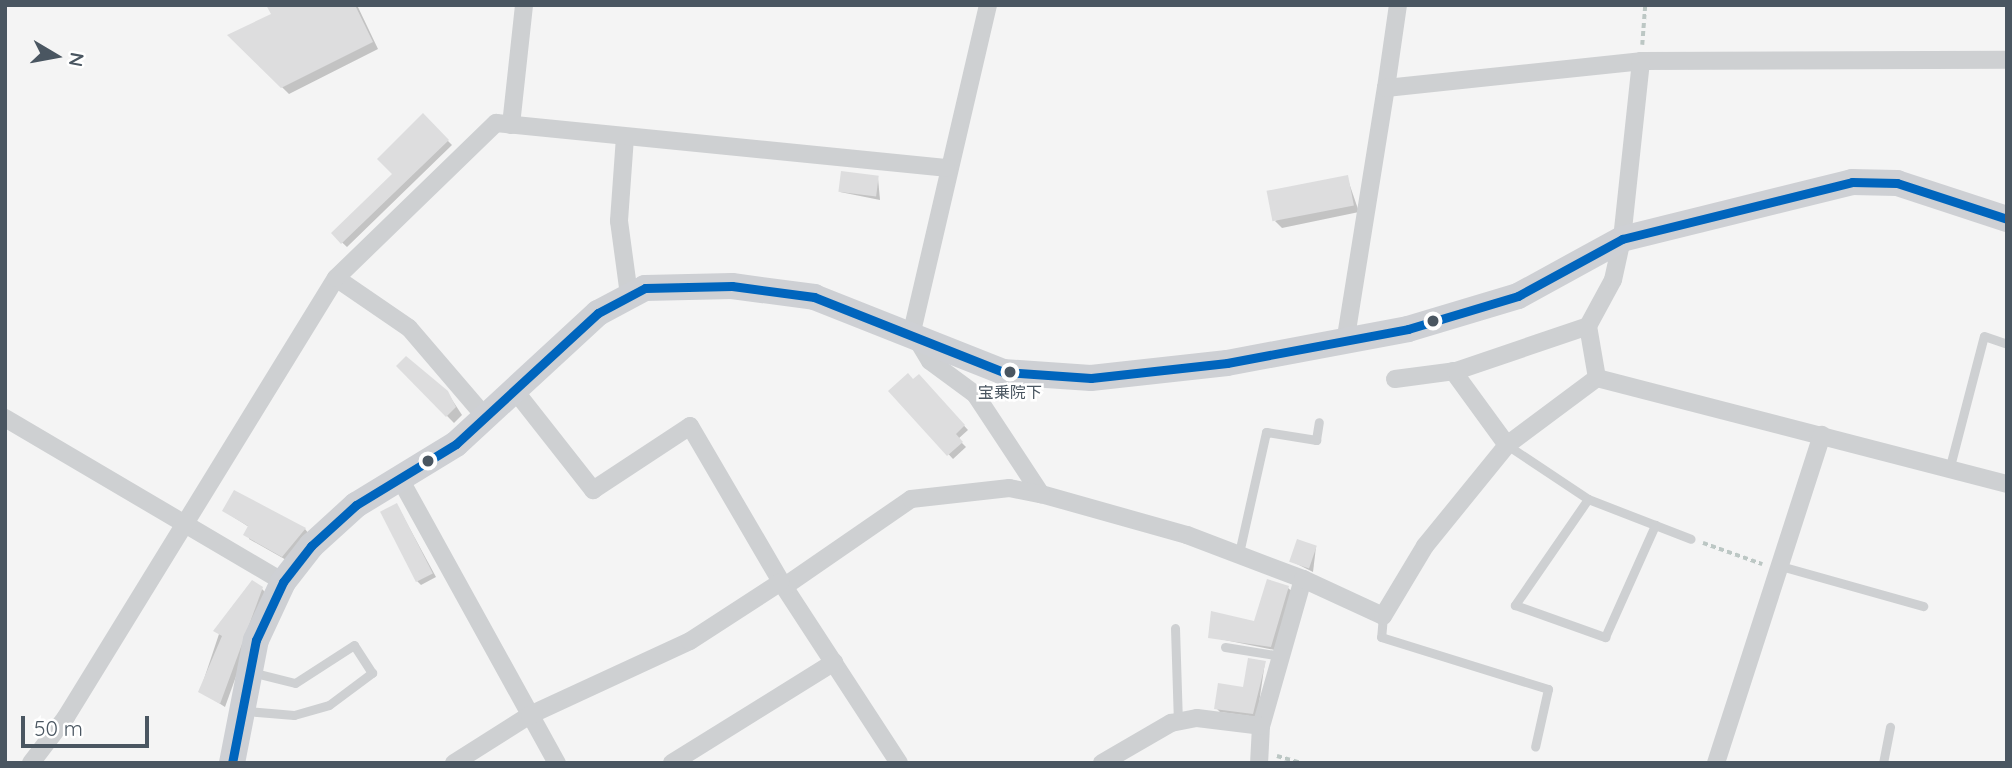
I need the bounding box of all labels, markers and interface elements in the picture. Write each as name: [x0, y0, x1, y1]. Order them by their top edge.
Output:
north arrow: [21, 21, 91, 91]
text: N: [64, 51, 90, 69]
unlabelled marker: [1426, 314, 1440, 328]
marker: 宝乗院下: [1003, 365, 1017, 379]
place label: 宝乗院下: [978, 382, 1042, 402]
unlabelled marker: [421, 454, 435, 468]
scale bar: [24, 702, 152, 746]
text: 50 m: [34, 715, 83, 741]

